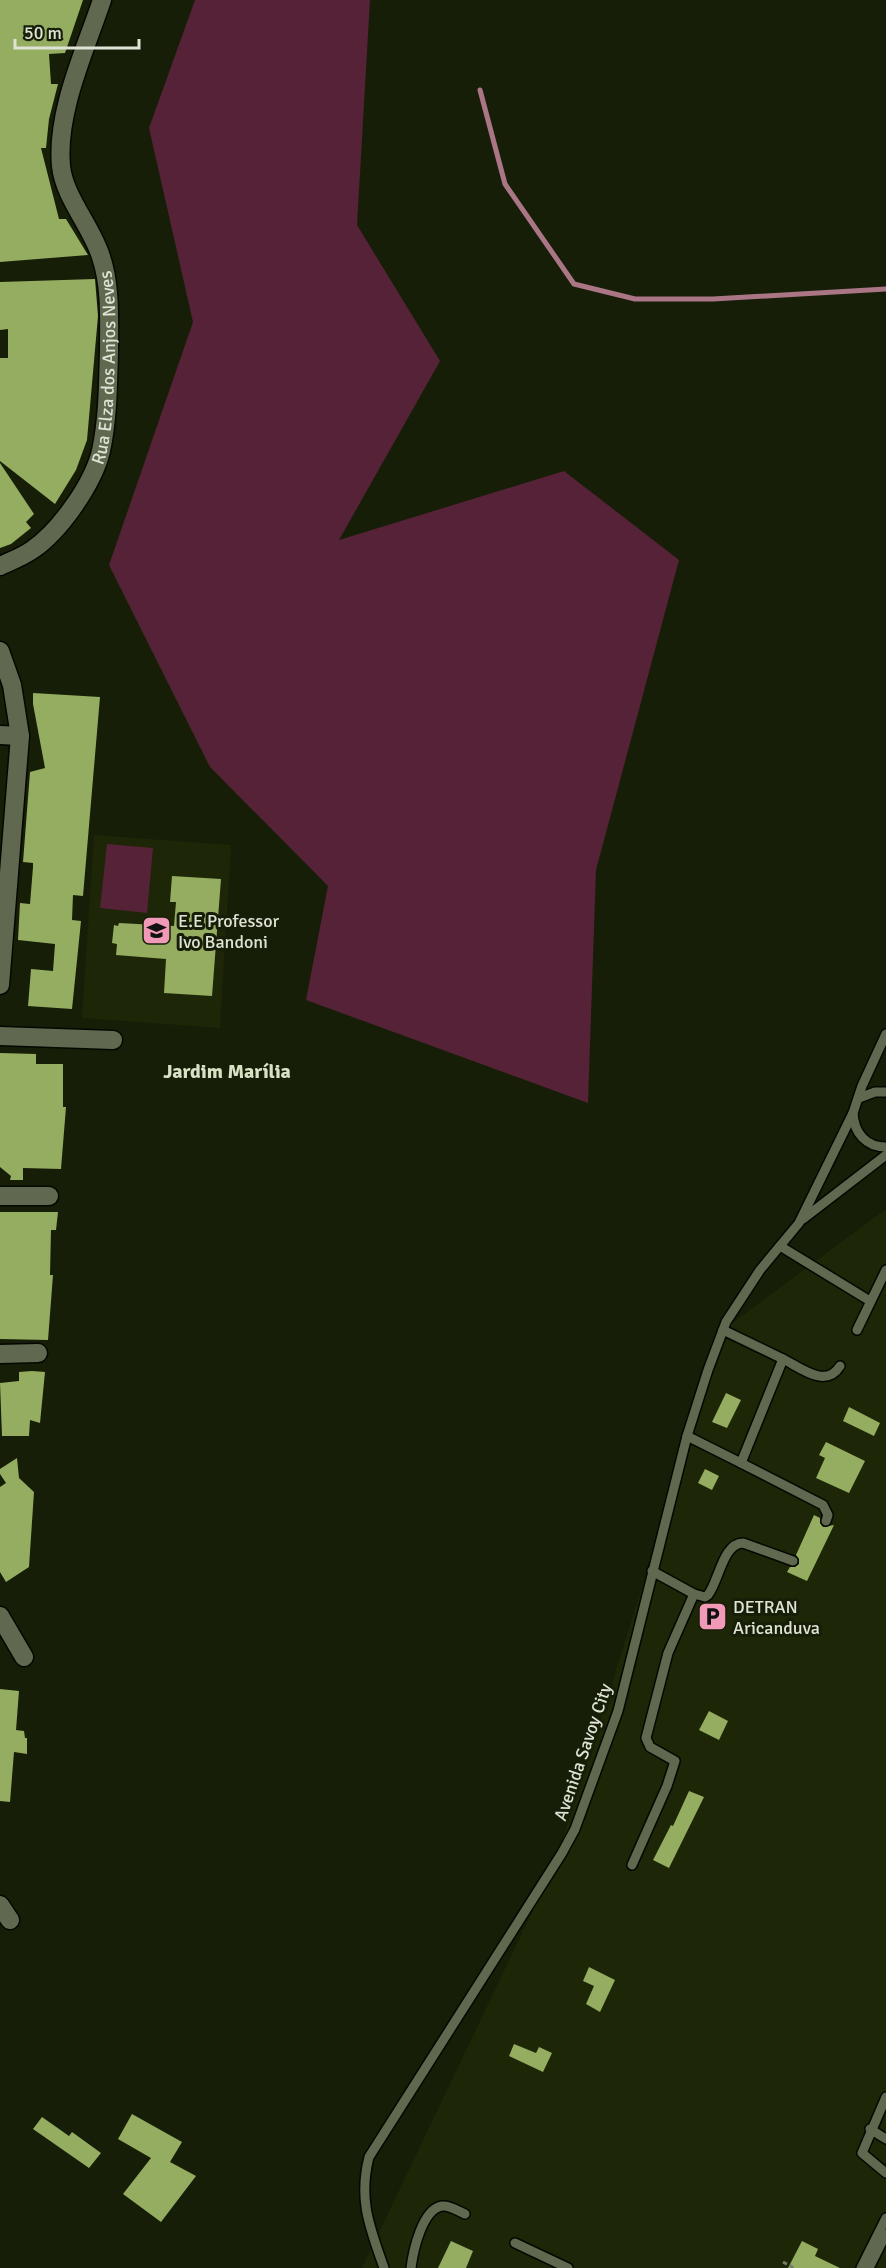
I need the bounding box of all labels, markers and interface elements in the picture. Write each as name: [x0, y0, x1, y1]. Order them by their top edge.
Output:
scale bar: [15, 12, 140, 50]
text: 50 m: [24, 22, 62, 44]
street label: Rua Elza dos Anjos Neves: [87, 269, 120, 467]
place label: E.E Professor Ivo Bandoni: [178, 910, 280, 953]
school or university icon: E.E Professor Ivo Bandoni: [141, 915, 173, 947]
district label: Jardim Marília: [163, 1059, 291, 1084]
place label: DETRAN Aricanduva: [733, 1596, 820, 1639]
parking icon: DETRAN Aricanduva: [696, 1601, 728, 1633]
street label: Avenida Savoy City: [549, 1680, 617, 1824]

